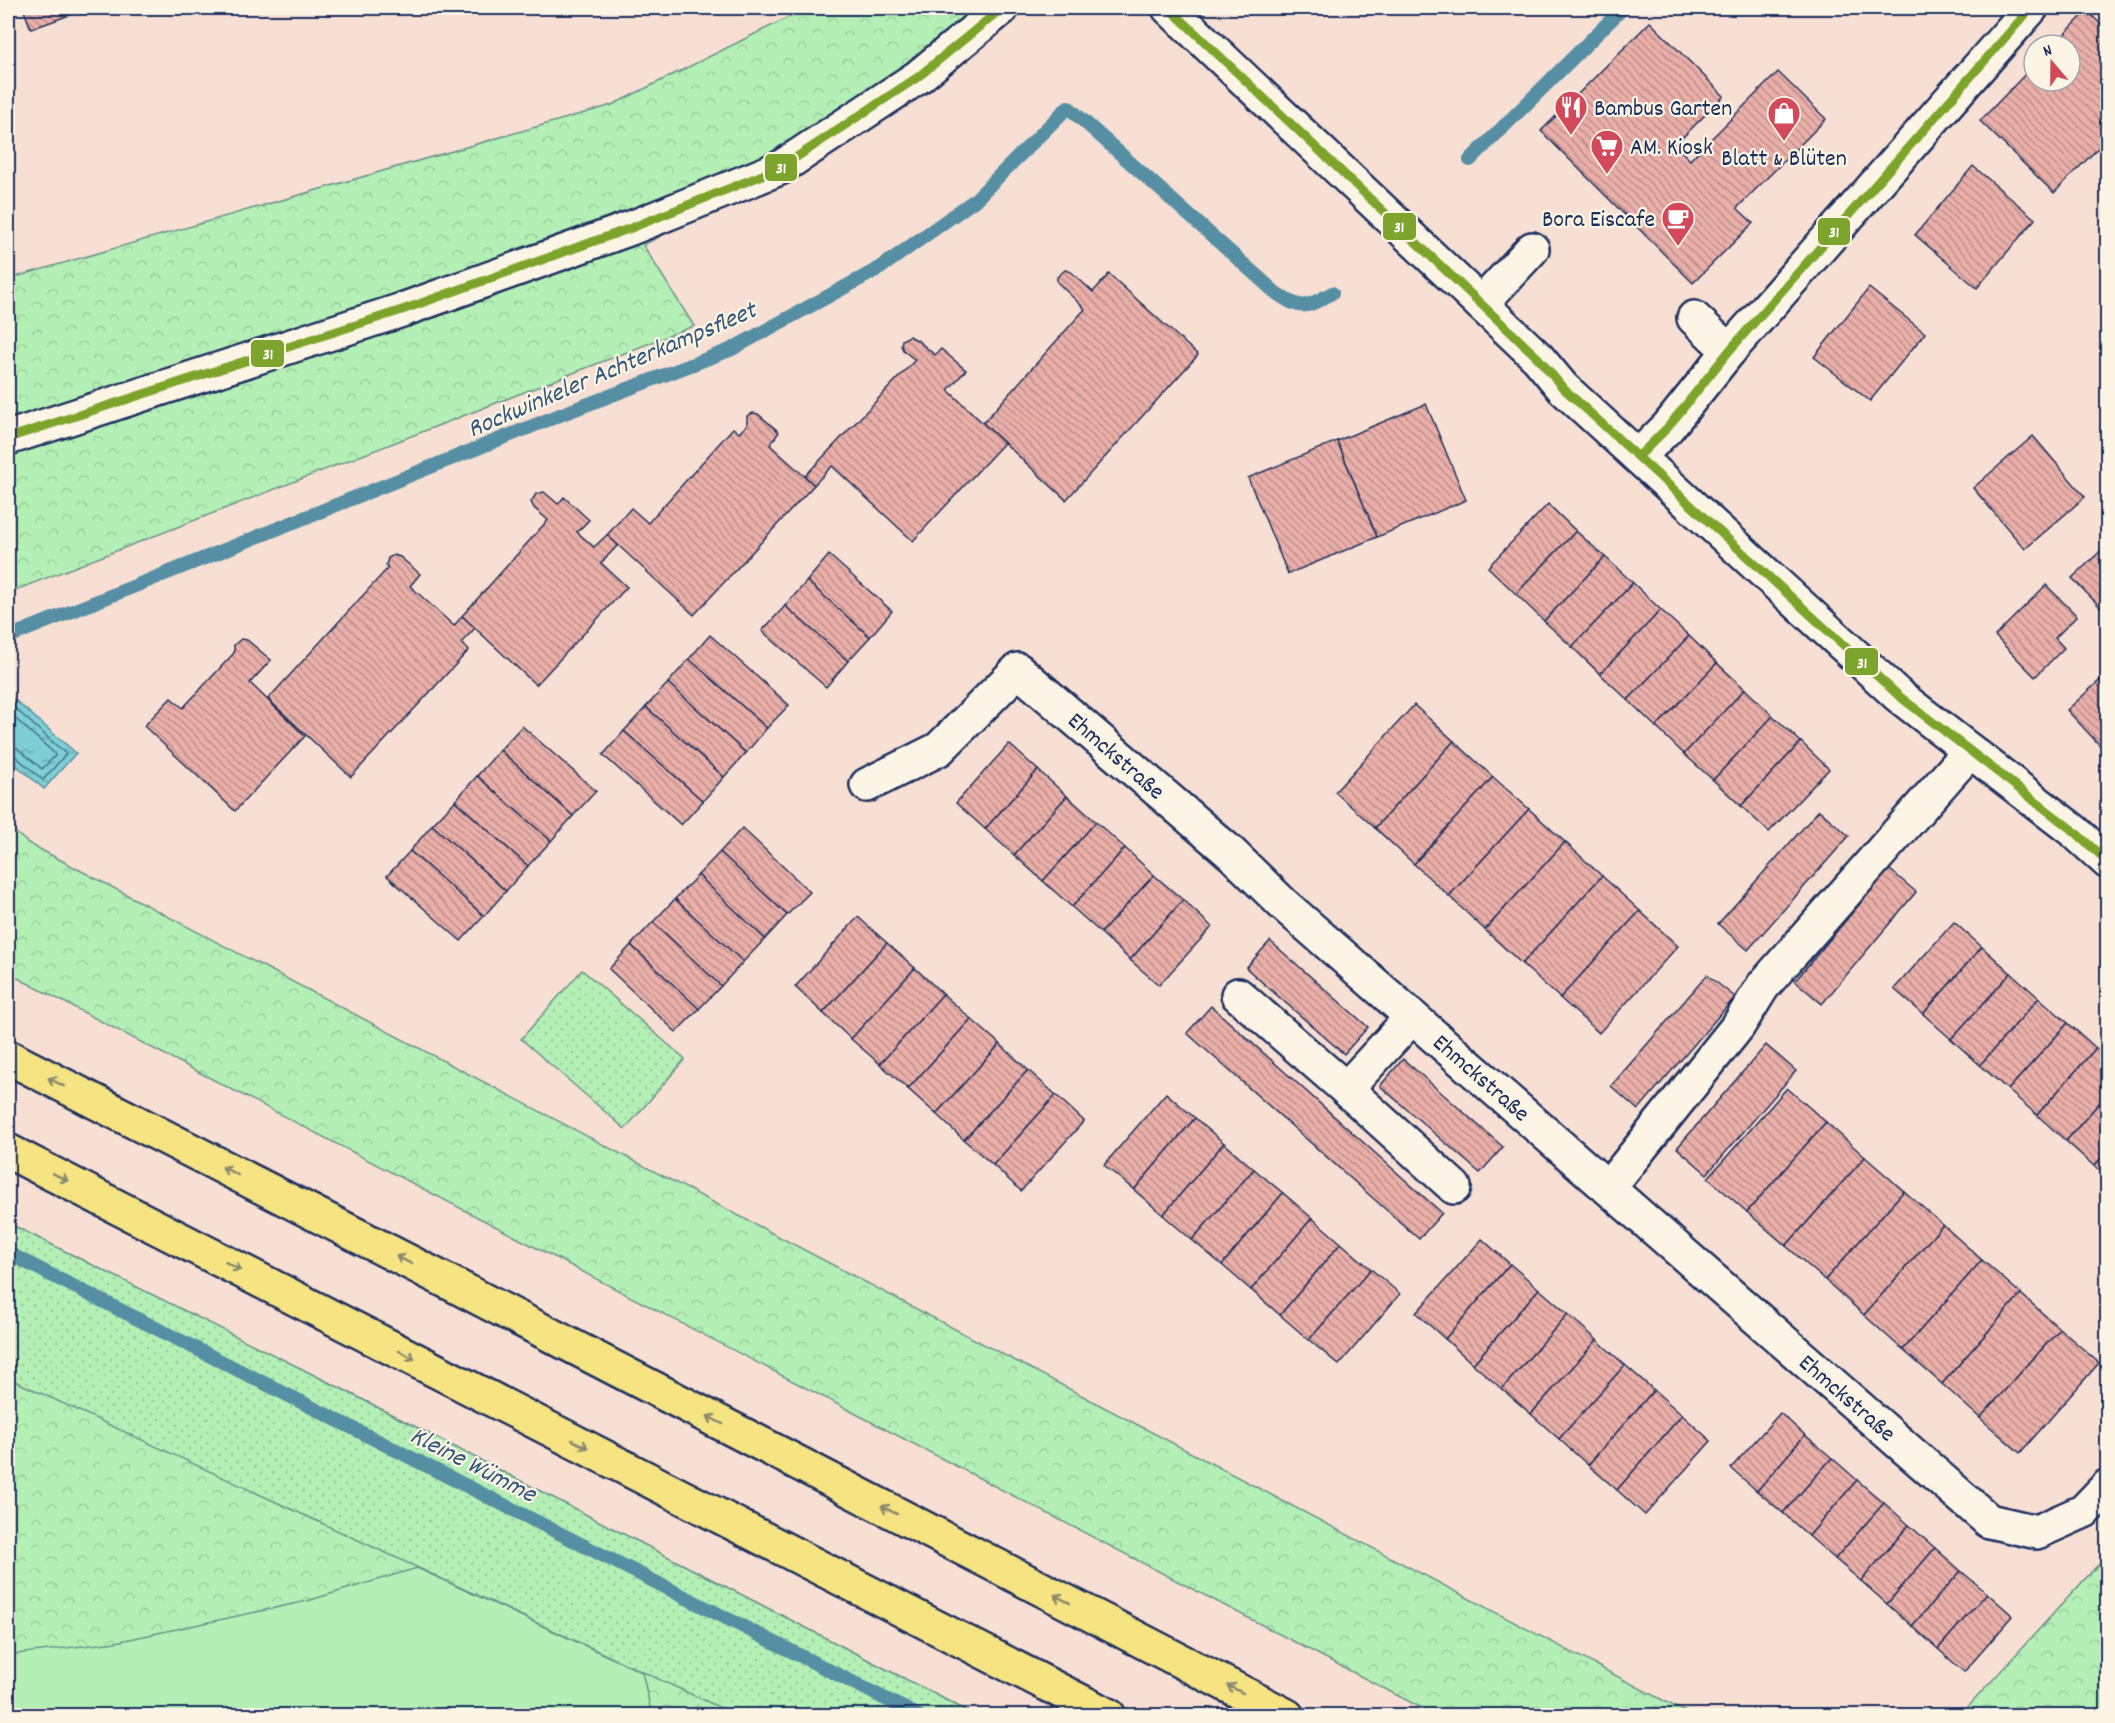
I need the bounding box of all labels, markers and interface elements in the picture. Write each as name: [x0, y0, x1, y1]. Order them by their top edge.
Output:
north arrow: [2022, 33, 2082, 93]
text: N: [2040, 39, 2055, 63]
restaurant icon: Bambus Garten: [1553, 89, 1589, 136]
place label: Bambus Garten: [1594, 93, 1732, 127]
shop icon: Blatt & Blüten: [1766, 95, 1802, 142]
supermarket icon: AM. Kiosk: [1589, 128, 1625, 175]
place label: AM. Kiosk: [1630, 132, 1713, 166]
place label: Blatt & Blüten: [1721, 143, 1847, 177]
line badge: 31: [764, 153, 798, 182]
text: 31: [776, 158, 786, 181]
cafe icon: Bora Eiscafe: [1660, 200, 1696, 247]
place label: Bora Eiscafe: [1542, 204, 1655, 238]
line badge: 31: [1382, 212, 1417, 241]
text: 31: [1394, 217, 1404, 240]
line badge: 31: [1817, 217, 1851, 246]
text: 31: [1829, 222, 1839, 245]
water label: Rockwinkeler Achterkampsfleet: [462, 293, 765, 449]
line badge: 31: [250, 339, 285, 368]
text: 31: [263, 344, 273, 367]
line badge: 31: [1844, 647, 1879, 676]
text: 31: [1857, 653, 1867, 676]
street label: Ehmckstraße: [1059, 705, 1171, 809]
street label: Ehmckstraße: [1424, 1027, 1536, 1131]
one-way arrow: [48, 1076, 66, 1087]
one-way arrow: [222, 1165, 239, 1177]
one-way arrow: [50, 1172, 68, 1184]
one-way arrow: [395, 1253, 413, 1265]
one-way arrow: [224, 1260, 241, 1272]
street label: Ehmckstraße: [1790, 1347, 1902, 1451]
one-way arrow: [397, 1350, 415, 1361]
one-way arrow: [707, 1414, 725, 1425]
water label: Kleine Wümme: [403, 1419, 543, 1514]
one-way arrow: [571, 1438, 588, 1450]
one-way arrow: [880, 1504, 898, 1515]
one-way arrow: [1054, 1593, 1071, 1605]
one-way arrow: [1227, 1682, 1245, 1694]

